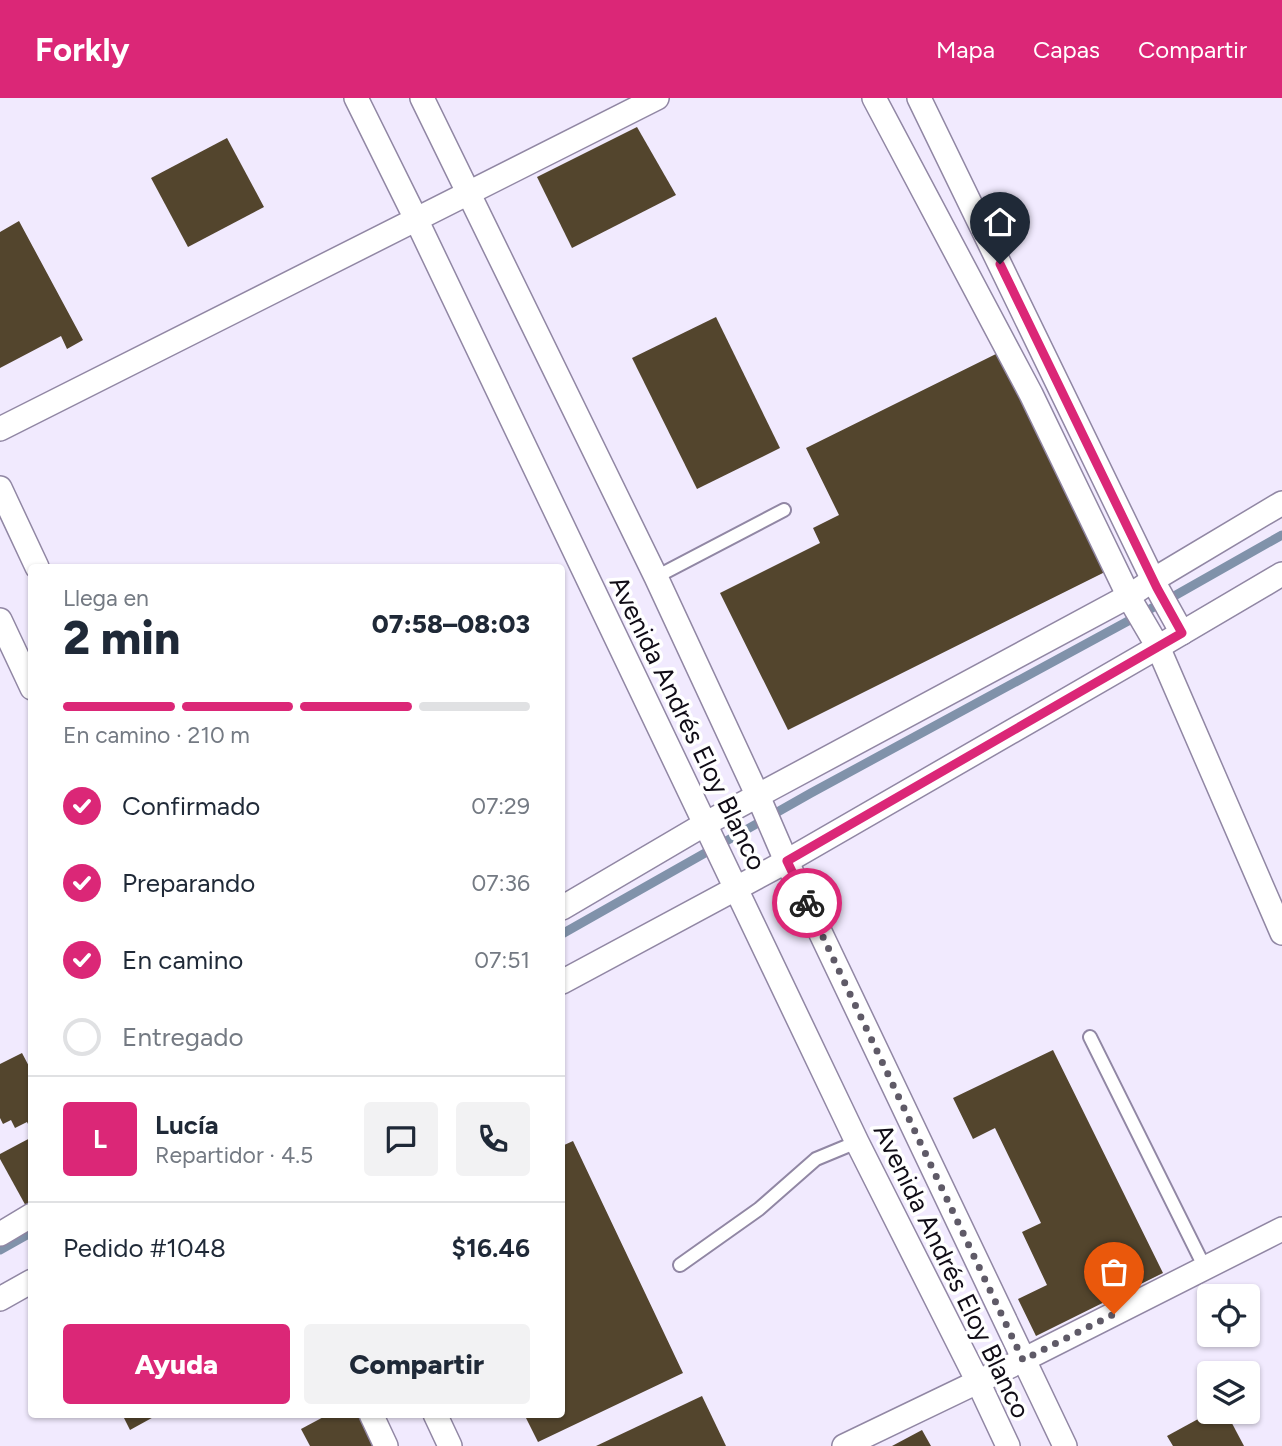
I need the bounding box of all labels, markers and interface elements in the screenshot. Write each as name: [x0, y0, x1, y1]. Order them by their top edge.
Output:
text: Forkly: [35, 30, 130, 69]
text: Mapa: [936, 35, 995, 64]
text: Capas: [1033, 35, 1100, 64]
text: Compartir: [1138, 35, 1247, 64]
pin: [970, 192, 1030, 264]
icon: home: [981, 203, 1019, 241]
street label: Avenida Andrés Eloy Blanco: [603, 571, 773, 875]
text: Llega en: [63, 584, 149, 612]
text: 07:58–08:03: [372, 608, 530, 640]
text: 2 min: [63, 610, 180, 666]
text: En camino · 210 m: [63, 721, 250, 749]
icon: check: [63, 787, 101, 825]
text: Confirmado: [122, 790, 260, 822]
text: 07:29: [471, 792, 530, 820]
icon: check: [63, 864, 101, 902]
text: Preparando: [122, 867, 255, 899]
courier: [772, 868, 842, 938]
text: 07:36: [472, 869, 530, 897]
icon: bike: [788, 884, 826, 922]
icon: check: [63, 941, 101, 979]
text: En camino: [122, 944, 243, 976]
text: 07:51: [474, 946, 530, 974]
text: Entregado: [122, 1021, 244, 1053]
button: chat: [364, 1102, 438, 1176]
button: phone: [456, 1102, 530, 1176]
text: Lucía: [155, 1109, 219, 1141]
street label: Avenida Andrés Eloy Blanco: [867, 1119, 1037, 1423]
text: L: [93, 1123, 107, 1155]
text: Repartidor · 4.5: [155, 1141, 313, 1169]
text: Pedido #1048: [63, 1232, 226, 1264]
text: $16.46: [452, 1232, 530, 1264]
pin: [1084, 1242, 1144, 1314]
icon: bag: [1095, 1253, 1133, 1291]
map controls: [1197, 1284, 1260, 1424]
button: locate: [1197, 1284, 1260, 1347]
button: Ayuda: [63, 1324, 290, 1404]
button: Compartir: [304, 1324, 530, 1404]
button: layers: [1197, 1361, 1260, 1424]

